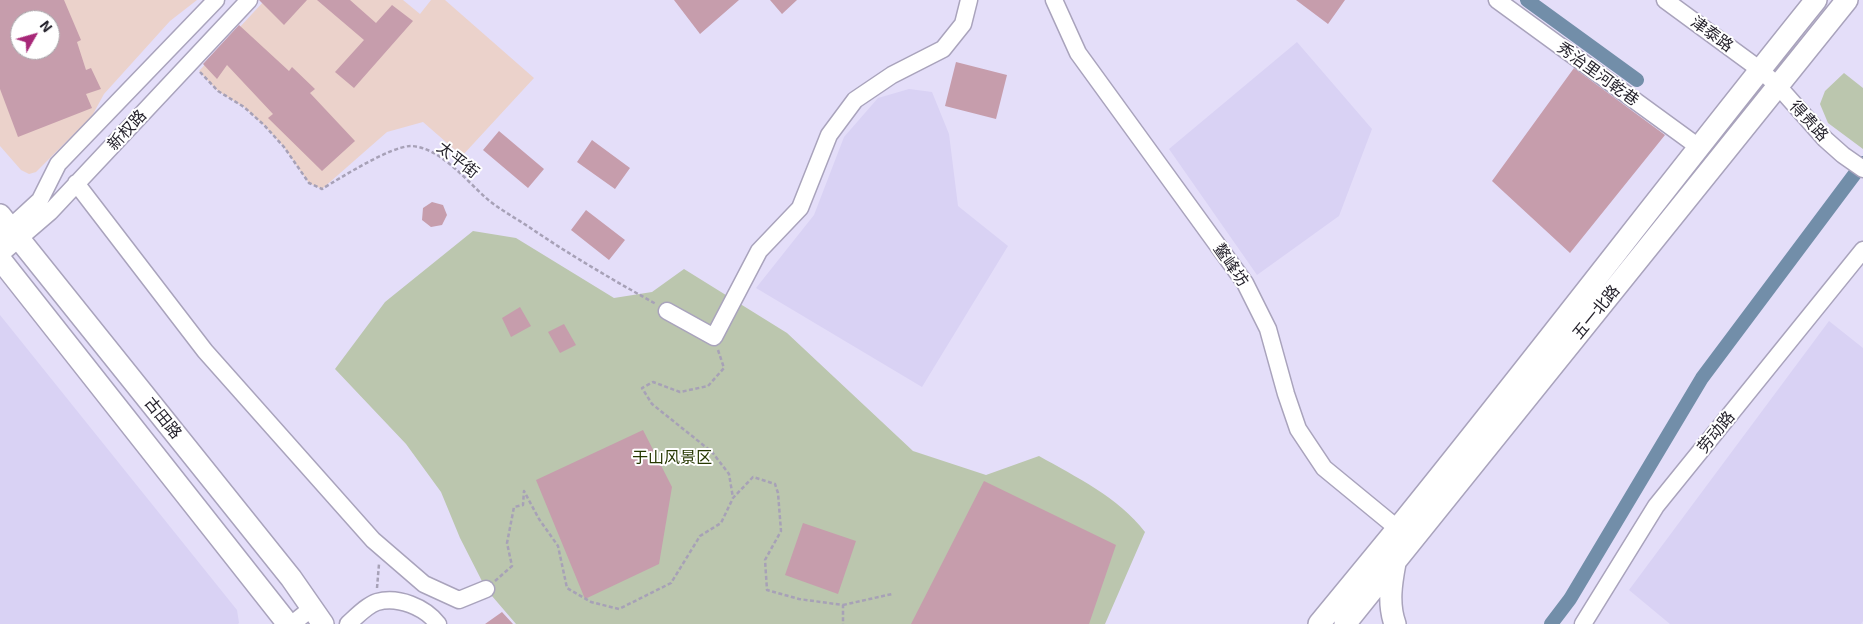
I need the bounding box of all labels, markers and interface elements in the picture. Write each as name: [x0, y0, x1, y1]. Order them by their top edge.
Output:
north arrow: [10, 10, 60, 60]
street label: 津泰路: [1687, 12, 1737, 56]
text: N: [37, 17, 56, 35]
street label: 秀治里河乾巷: [1554, 38, 1642, 110]
street label: 得贵路: [1786, 97, 1832, 145]
street label: 新权路: [104, 106, 150, 154]
street label: 太平街: [433, 138, 483, 182]
street label: 鳌峰坊: [1209, 240, 1253, 290]
street label: 五一北路: [1568, 281, 1624, 343]
street label: 古田路: [140, 393, 186, 443]
street label: 劳动路: [1693, 407, 1739, 457]
park label: 于山风景区: [632, 448, 712, 468]

